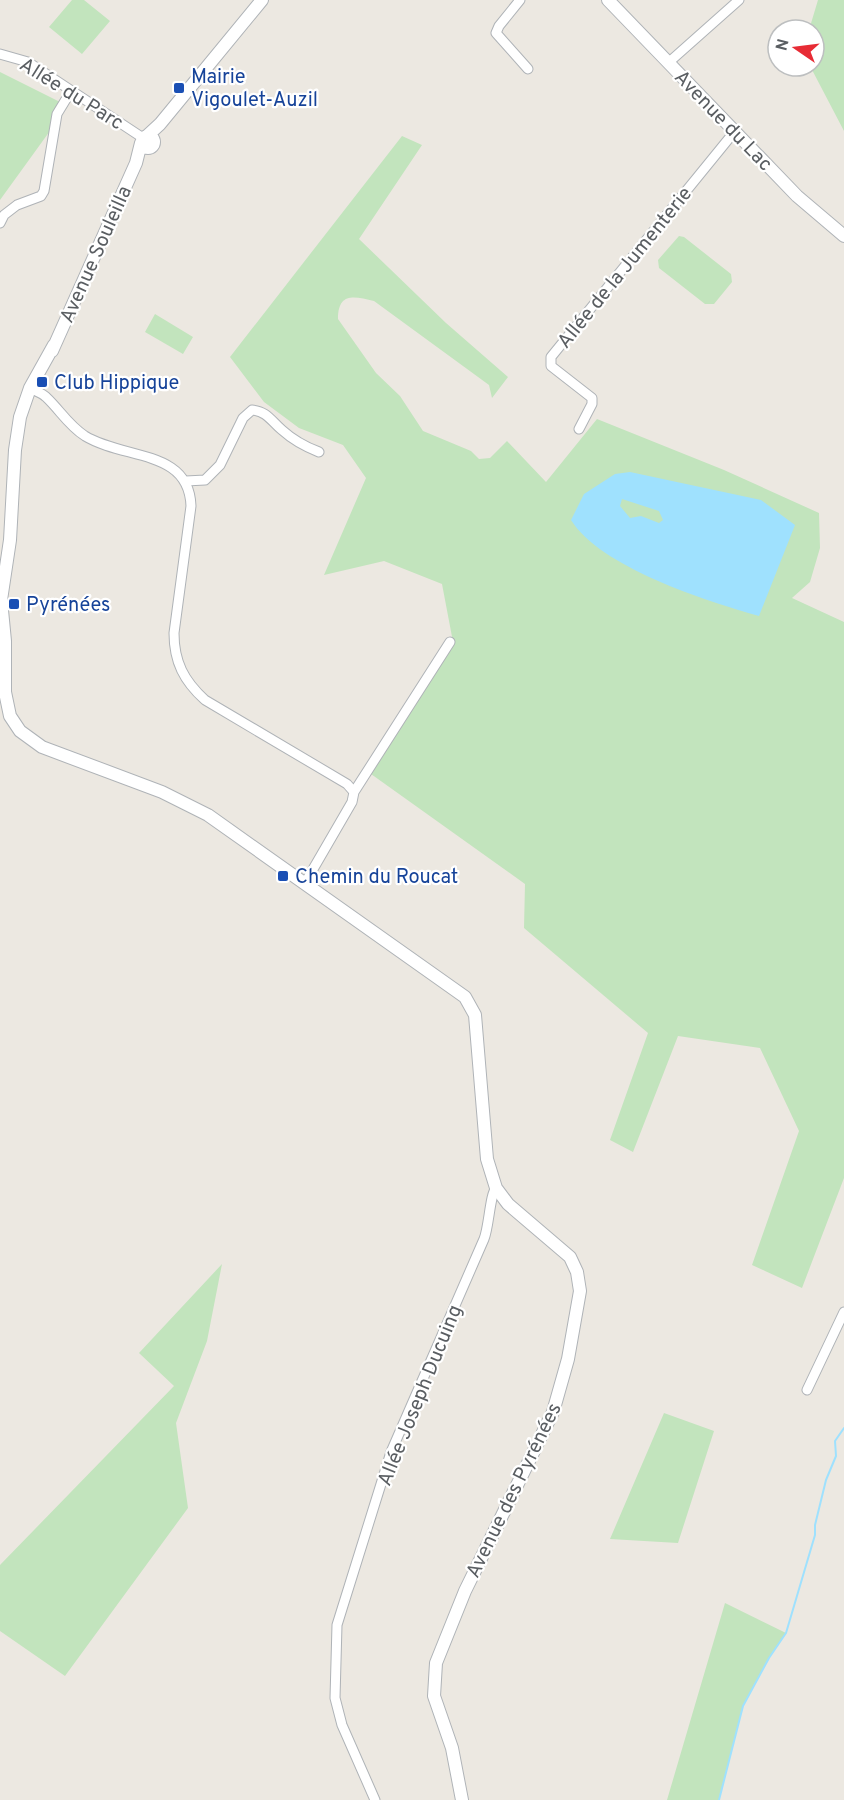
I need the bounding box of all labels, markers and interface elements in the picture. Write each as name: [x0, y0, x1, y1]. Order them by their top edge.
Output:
north arrow: [766, 18, 826, 78]
text: N: [772, 37, 794, 53]
street label: Allée du Parc: [14, 52, 128, 137]
place label: Mairie Vigoulet-Auzil: [191, 65, 318, 114]
street label: Avenue du Lac: [668, 65, 777, 177]
marker: Mairie Vigoulet-Auzil: [172, 81, 186, 95]
street label: Avenue Souleilla: [55, 182, 139, 328]
street label: Allée de la Jumenterie: [552, 182, 699, 354]
place label: Club Hippique: [54, 371, 179, 397]
marker: Club Hippique: [35, 375, 49, 389]
place label: Pyrénées: [26, 593, 110, 619]
marker: Pyrénées: [7, 597, 21, 611]
place label: Chemin du Roucat: [295, 865, 458, 891]
marker: Chemin du Roucat: [276, 869, 290, 883]
street label: Allée Joseph Ducuing: [373, 1301, 469, 1490]
street label: Avenue des Pyrénées: [461, 1399, 569, 1583]

